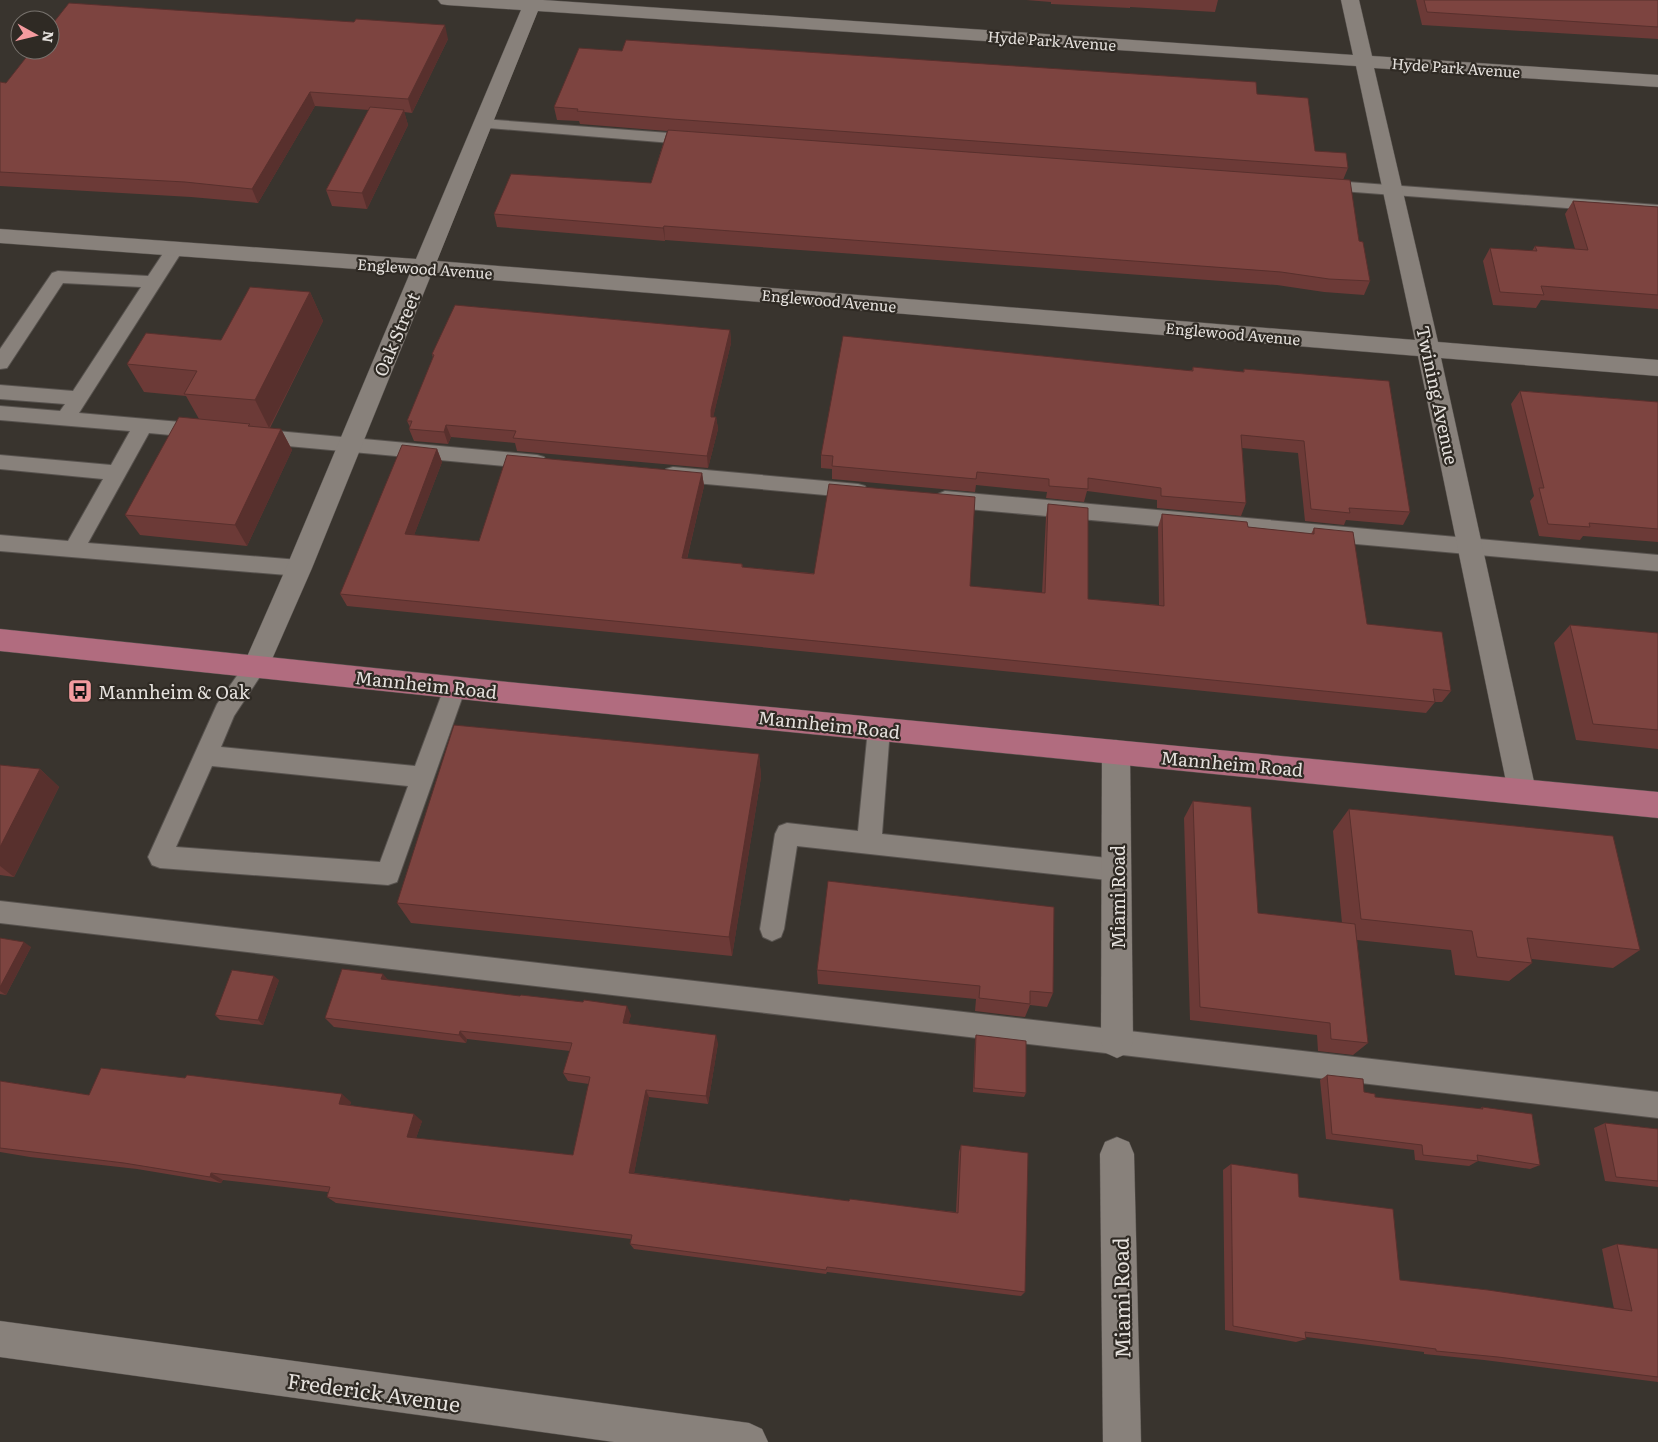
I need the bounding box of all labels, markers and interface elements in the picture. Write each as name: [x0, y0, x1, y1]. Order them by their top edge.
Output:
north arrow: [10, 10, 60, 60]
street label: Hyde Park Avenue: [987, 24, 1117, 56]
text: N: [38, 30, 60, 44]
street label: Hyde Park Avenue: [1391, 51, 1521, 83]
street label: Englewood Avenue: [357, 252, 494, 284]
street label: Englewood Avenue: [761, 283, 898, 317]
street label: Oak Street: [366, 287, 426, 380]
street label: Englewood Avenue: [1165, 316, 1302, 350]
street label: Twining Avenue: [1410, 323, 1466, 467]
street label: Mannheim Road: [354, 663, 498, 705]
bus stop icon: Mannheim & Oak: [67, 678, 93, 704]
place label: Mannheim & Oak: [98, 678, 251, 705]
street label: Mannheim Road: [757, 703, 901, 745]
street label: Mannheim Road: [1160, 743, 1304, 783]
street label: Miami Road: [1104, 845, 1131, 949]
street label: Miami Road: [1103, 1237, 1137, 1359]
street label: Frederick Avenue: [285, 1364, 463, 1419]

